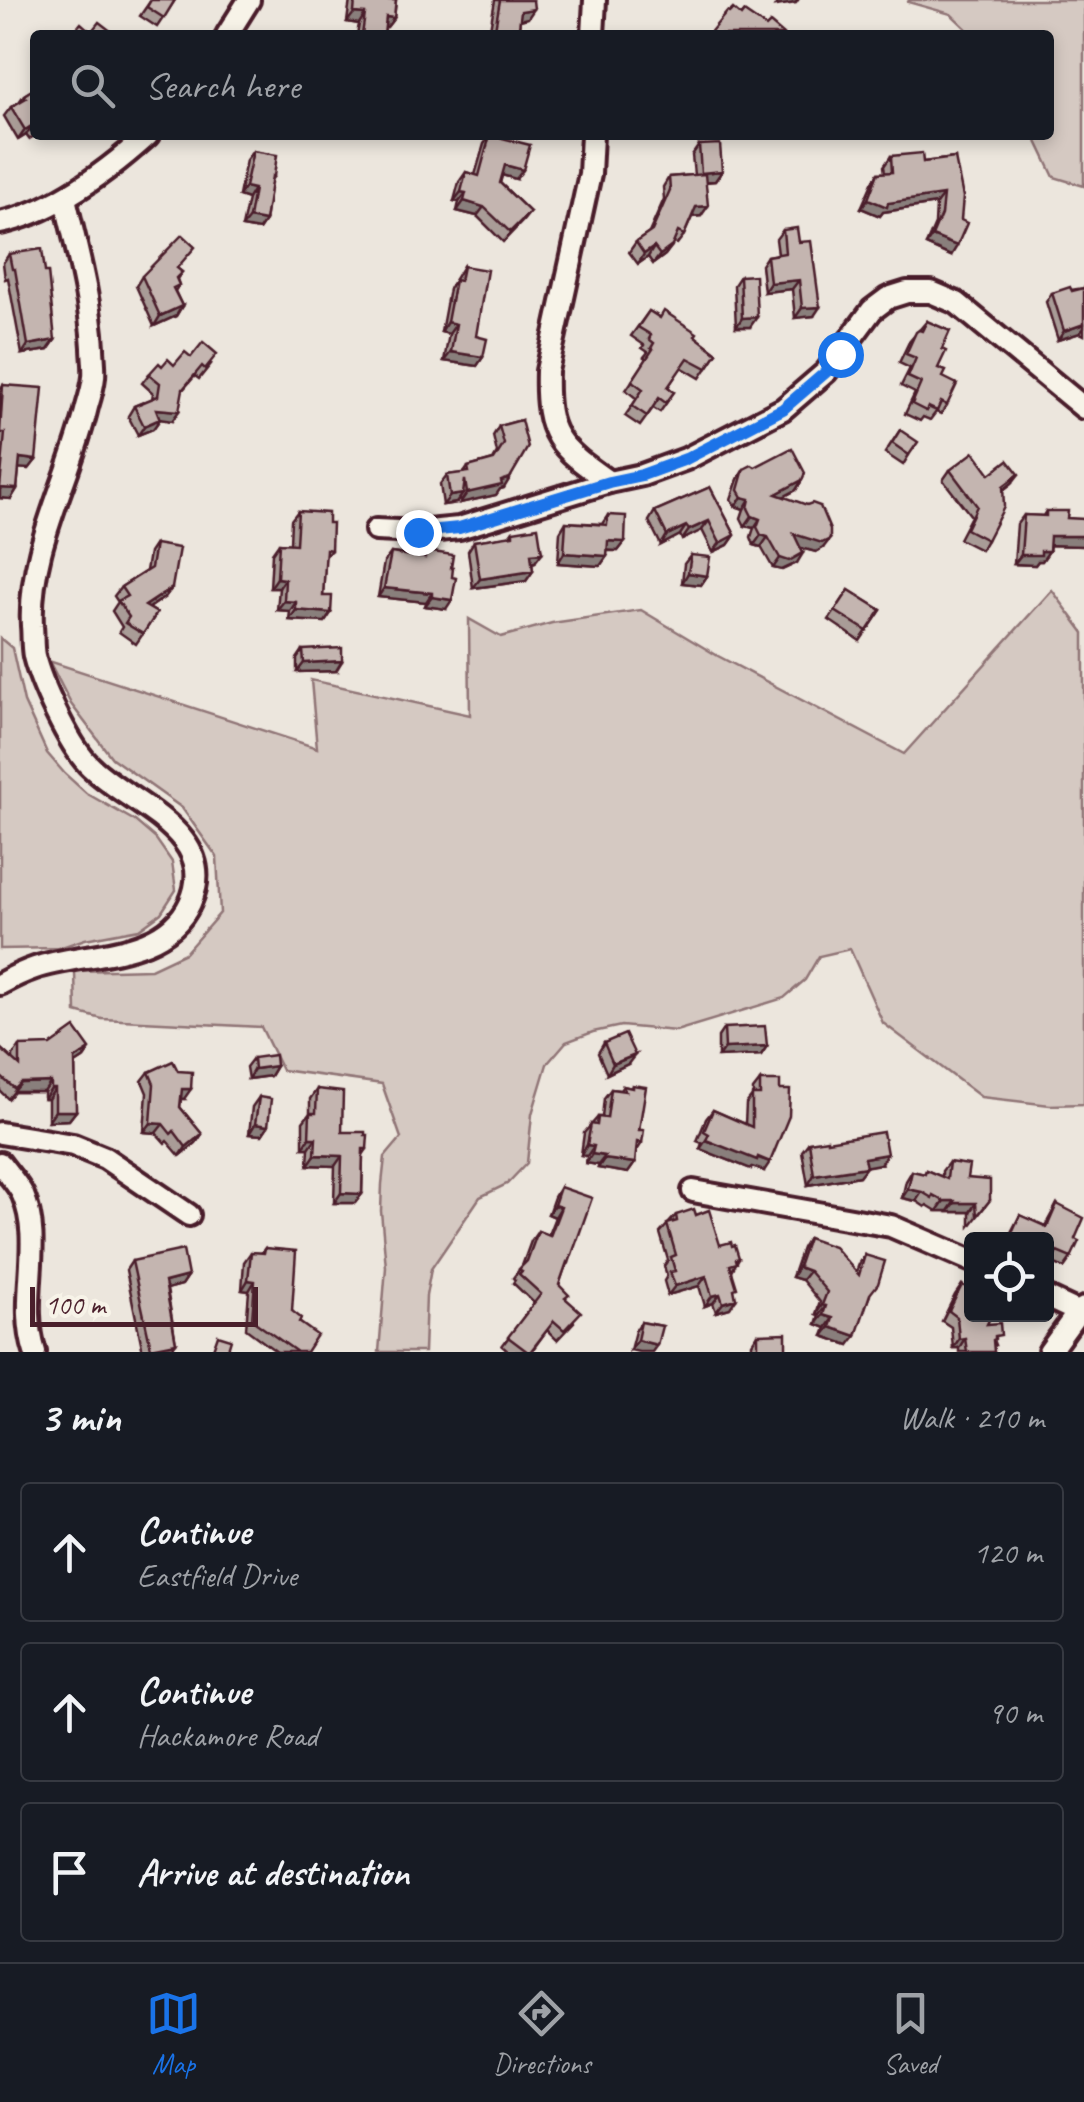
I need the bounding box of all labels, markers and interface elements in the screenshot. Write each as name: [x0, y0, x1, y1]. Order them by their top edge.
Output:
search box: [30, 30, 1054, 140]
icon: search: [65, 58, 120, 113]
text: Search here: [145, 62, 300, 109]
route start: [818, 332, 864, 378]
route end: [396, 510, 442, 556]
map controls: [964, 1232, 1054, 1322]
button: locate: [964, 1232, 1054, 1322]
scale bar: [30, 1282, 258, 1326]
text: 100 m: [45, 1287, 105, 1322]
text: 3 min: [40, 1391, 120, 1444]
text: Walk · 210 m: [900, 1397, 1044, 1438]
text: Continue: [137, 1508, 251, 1555]
icon: ahead: [42, 1525, 97, 1580]
text: 120 m: [973, 1532, 1042, 1573]
text: Eastfield Drive: [137, 1555, 297, 1596]
text: Continue: [137, 1668, 251, 1715]
icon: ahead: [42, 1685, 97, 1740]
text: 90 m: [988, 1692, 1042, 1733]
text: Hackamore Road: [137, 1715, 318, 1756]
icon: arrive: [42, 1845, 97, 1900]
text: Arrive at destination: [137, 1849, 409, 1896]
tab: Map: [146, 1986, 201, 2081]
tab: Directions: [493, 1986, 591, 2081]
tab: Saved: [883, 1986, 938, 2081]

